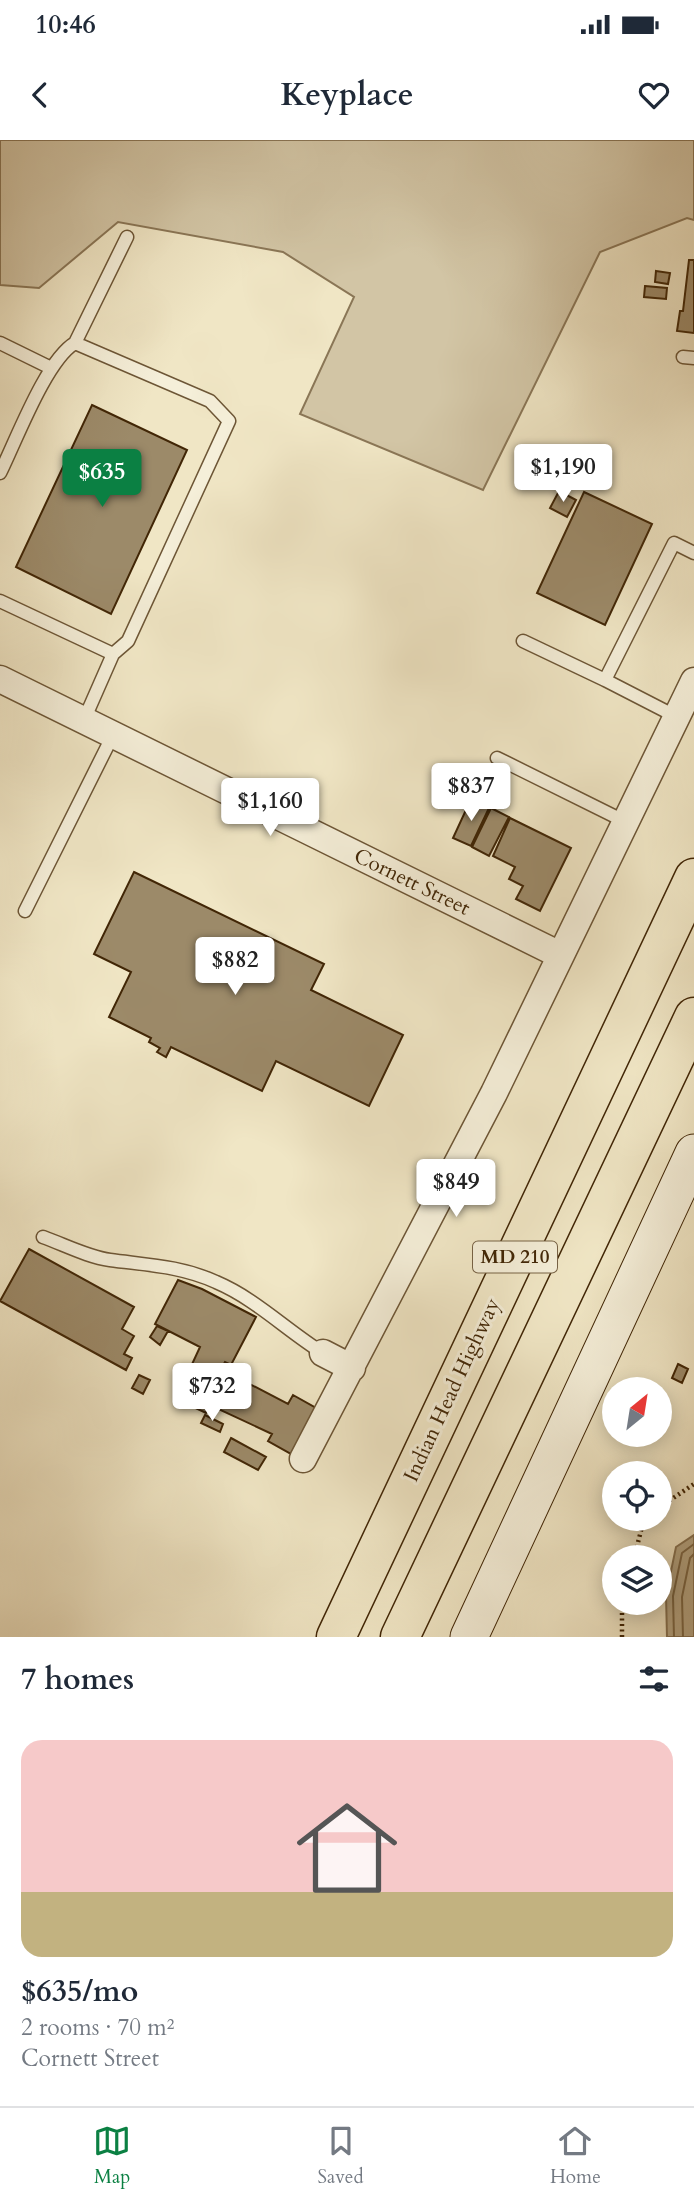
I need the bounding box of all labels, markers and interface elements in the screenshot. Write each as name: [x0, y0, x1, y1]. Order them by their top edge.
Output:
text: 10:46: [35, 7, 96, 42]
text: Keyplace: [280, 73, 414, 117]
icon: back: [21, 76, 59, 114]
icon: heart: [635, 76, 673, 114]
pin: $1,190: [506, 444, 620, 504]
pin: $635: [61, 450, 143, 509]
text: $1,190: [530, 451, 596, 482]
text: $635: [78, 456, 126, 487]
pin: $837: [430, 764, 512, 823]
text: $837: [447, 770, 495, 801]
pin: $1,160: [213, 778, 327, 838]
text: $1,160: [237, 785, 303, 816]
street label: Cornett Street: [349, 841, 475, 923]
pin: $882: [194, 938, 276, 997]
text: $882: [211, 944, 259, 975]
pin: $849: [415, 1160, 497, 1219]
text: $849: [432, 1166, 480, 1197]
road number: MD 210: [473, 1242, 557, 1273]
street label: Indian Head Highway: [397, 1293, 507, 1487]
pin: $732: [171, 1364, 253, 1423]
text: $732: [188, 1370, 236, 1401]
north arrow: [602, 1377, 672, 1447]
map controls: [602, 1377, 672, 1615]
button: locate: [602, 1461, 672, 1531]
button: layers: [602, 1545, 672, 1615]
text: 7 homes: [21, 1659, 134, 1700]
icon: filters: [635, 1660, 673, 1698]
icon: home: [284, 1785, 410, 1911]
text: $635/mo: [21, 1971, 138, 2012]
text: 2 rooms · 70 m²: [21, 2012, 174, 2043]
text: Cornett Street: [21, 2043, 159, 2074]
tab: Map: [93, 2122, 131, 2190]
tab: Saved: [318, 2122, 364, 2190]
tab: Home: [550, 2122, 601, 2190]

